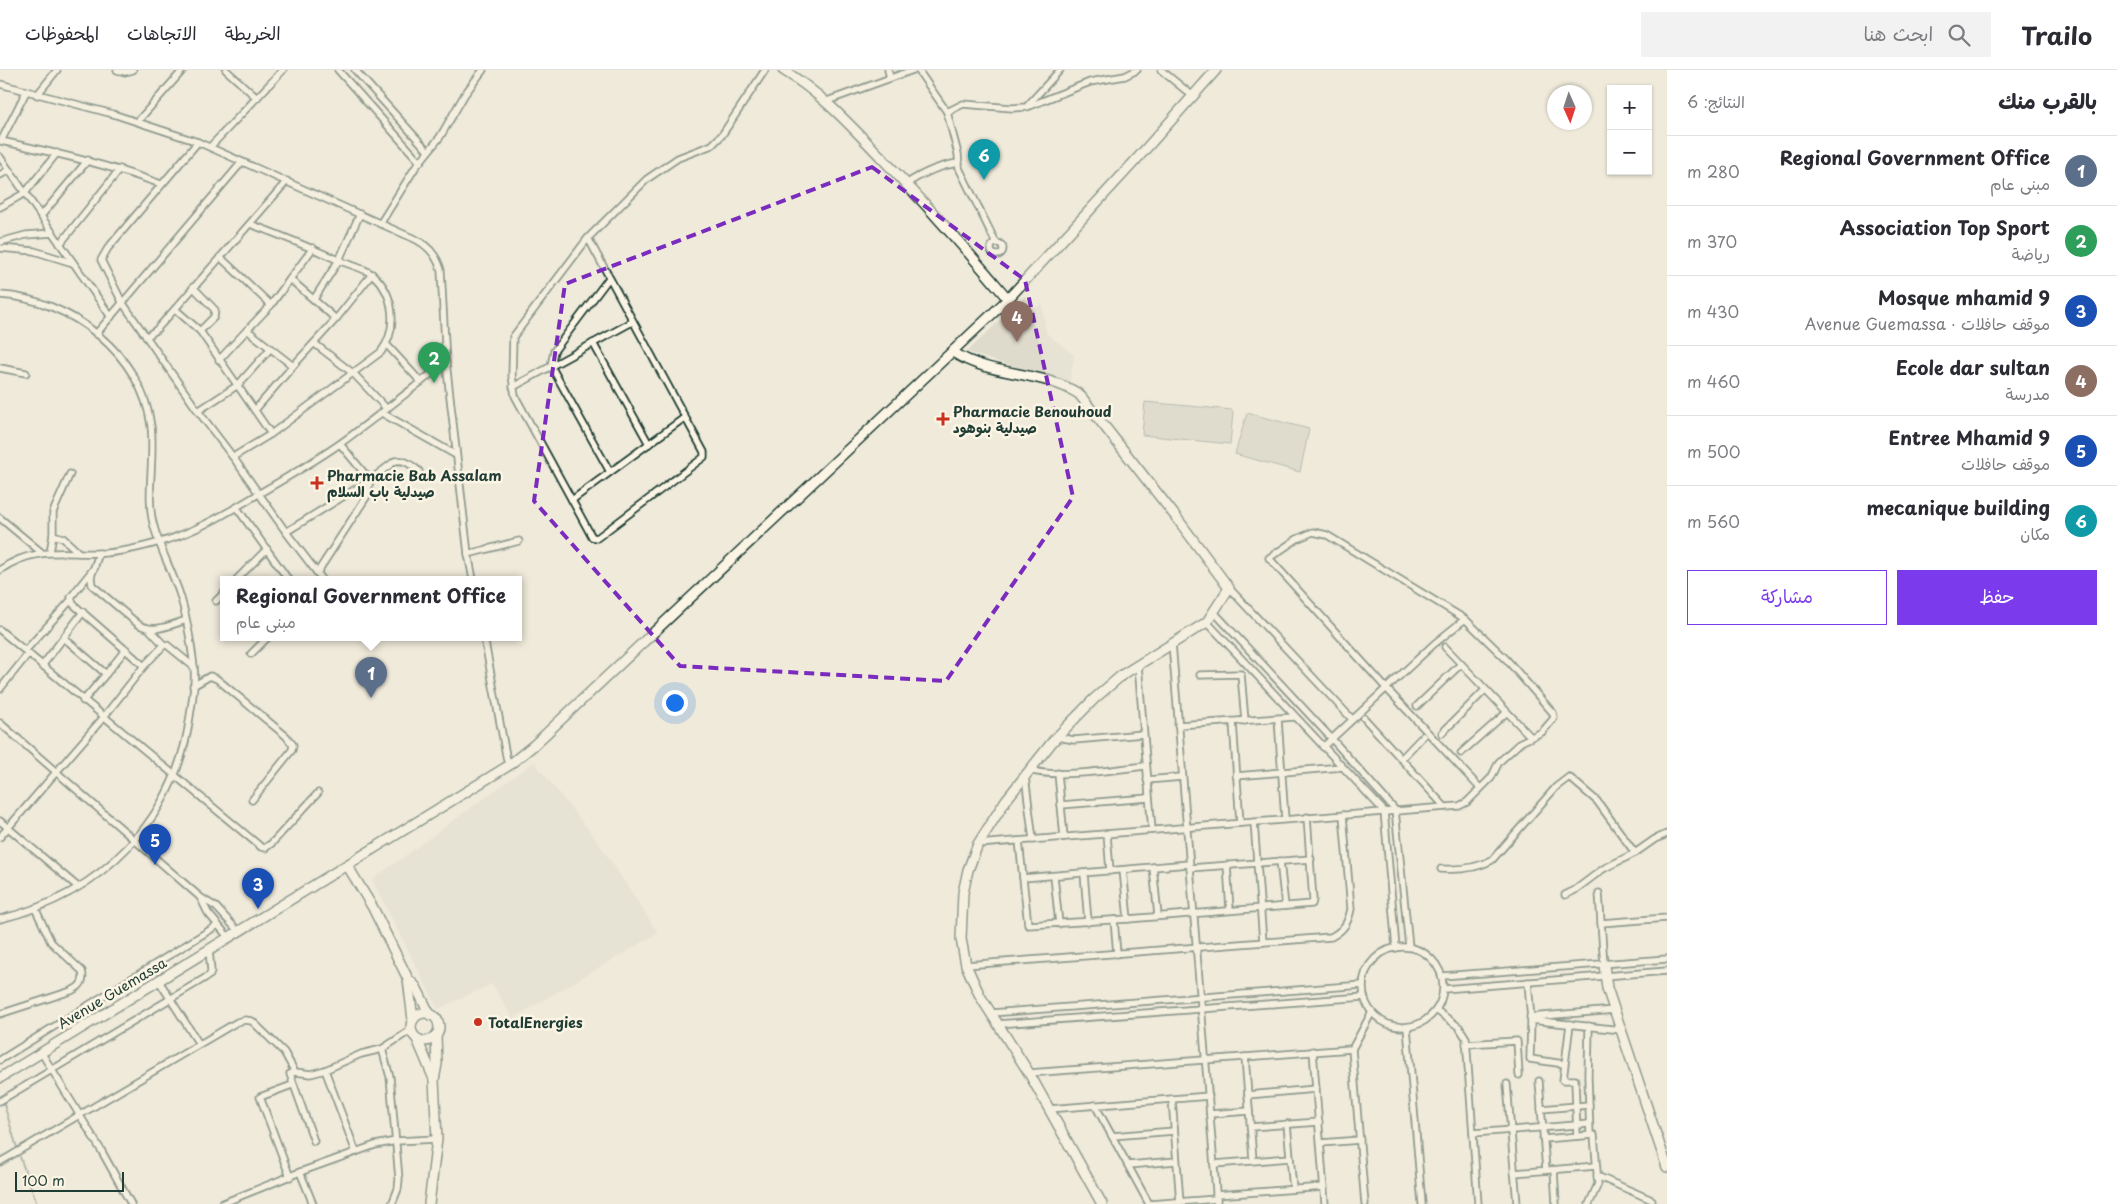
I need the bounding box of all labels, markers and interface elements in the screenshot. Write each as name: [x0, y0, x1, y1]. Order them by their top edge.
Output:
search box: [1641, 12, 1991, 57]
text: Trailo: [2021, 17, 2092, 53]
text: المحفوظات: [25, 19, 99, 46]
text: الاتجاهات: [127, 19, 197, 46]
text: الخريطة: [225, 19, 281, 46]
text: ابحث هنا: [1863, 19, 1933, 47]
icon: search: [1945, 21, 1973, 49]
text: بالقرب منك: [1998, 84, 2097, 116]
north arrow: [1547, 85, 1592, 130]
map controls: [1607, 85, 1652, 175]
button: +: [1607, 85, 1652, 130]
text: النتائج: 6: [1687, 89, 1745, 113]
button: −: [1607, 130, 1652, 175]
pin: 6: [968, 139, 1000, 180]
text: Regional Government Office: [1780, 143, 2050, 171]
text: 280 m: [1687, 159, 1740, 183]
text: 1: [2077, 159, 2085, 183]
text: مبنى عام: [1990, 171, 2050, 195]
text: Association Top Sport: [1840, 213, 2050, 241]
text: 370 m: [1687, 229, 1737, 253]
text: 2: [2075, 229, 2087, 253]
text: رياضة: [2012, 241, 2050, 265]
text: Mosque mhamid 9: [1878, 283, 2050, 311]
text: 430 m: [1687, 299, 1739, 323]
text: 3: [2076, 299, 2086, 323]
pin: 4: [1001, 301, 1033, 342]
text: موقف حافلات · Avenue Guemassa: [1805, 311, 2050, 335]
pin: 2: [418, 342, 450, 383]
text: Ecole dar sultan: [1896, 353, 2050, 381]
text: 460 m: [1687, 369, 1740, 393]
text: 4: [2076, 369, 2086, 393]
text: مدرسة: [2005, 381, 2050, 405]
place label: Pharmacie Benouhoud صيدلية بنوهود: [953, 401, 1112, 438]
marker: Pharmacie Benouhoud صيدلية بنوهود: [937, 413, 949, 425]
text: Entree Mhamid 9: [1889, 423, 2050, 451]
text: 500 m: [1687, 439, 1740, 463]
text: 5: [2076, 439, 2086, 463]
text: موقف حافلات: [1961, 451, 2050, 475]
place label: Pharmacie Bab Assalam صيدلية باب السلام: [327, 465, 502, 503]
marker: Pharmacie Bab Assalam صيدلية باب السلام: [311, 477, 323, 489]
text: mecanique building: [1866, 493, 2050, 521]
text: 560 m: [1687, 509, 1740, 533]
text: 6: [2075, 509, 2087, 533]
text: مكان: [2020, 521, 2050, 545]
button: مشاركة: [1687, 570, 1887, 625]
button: حفظ: [1897, 570, 2097, 625]
popup: [220, 576, 522, 641]
text: Regional Government Office: [236, 581, 506, 609]
text: مبنى عام: [236, 609, 296, 633]
pin: 1: [355, 657, 387, 698]
your location: [662, 690, 688, 716]
pin: 5: [139, 824, 171, 865]
pin: 3: [242, 868, 274, 909]
street label: Avenue Guemassa: [54, 952, 171, 1034]
place label: TotalEnergies: [488, 1012, 583, 1033]
marker: TotalEnergies: [472, 1016, 484, 1028]
scale bar: [15, 1169, 124, 1192]
text: 100 m: [22, 1170, 65, 1191]

